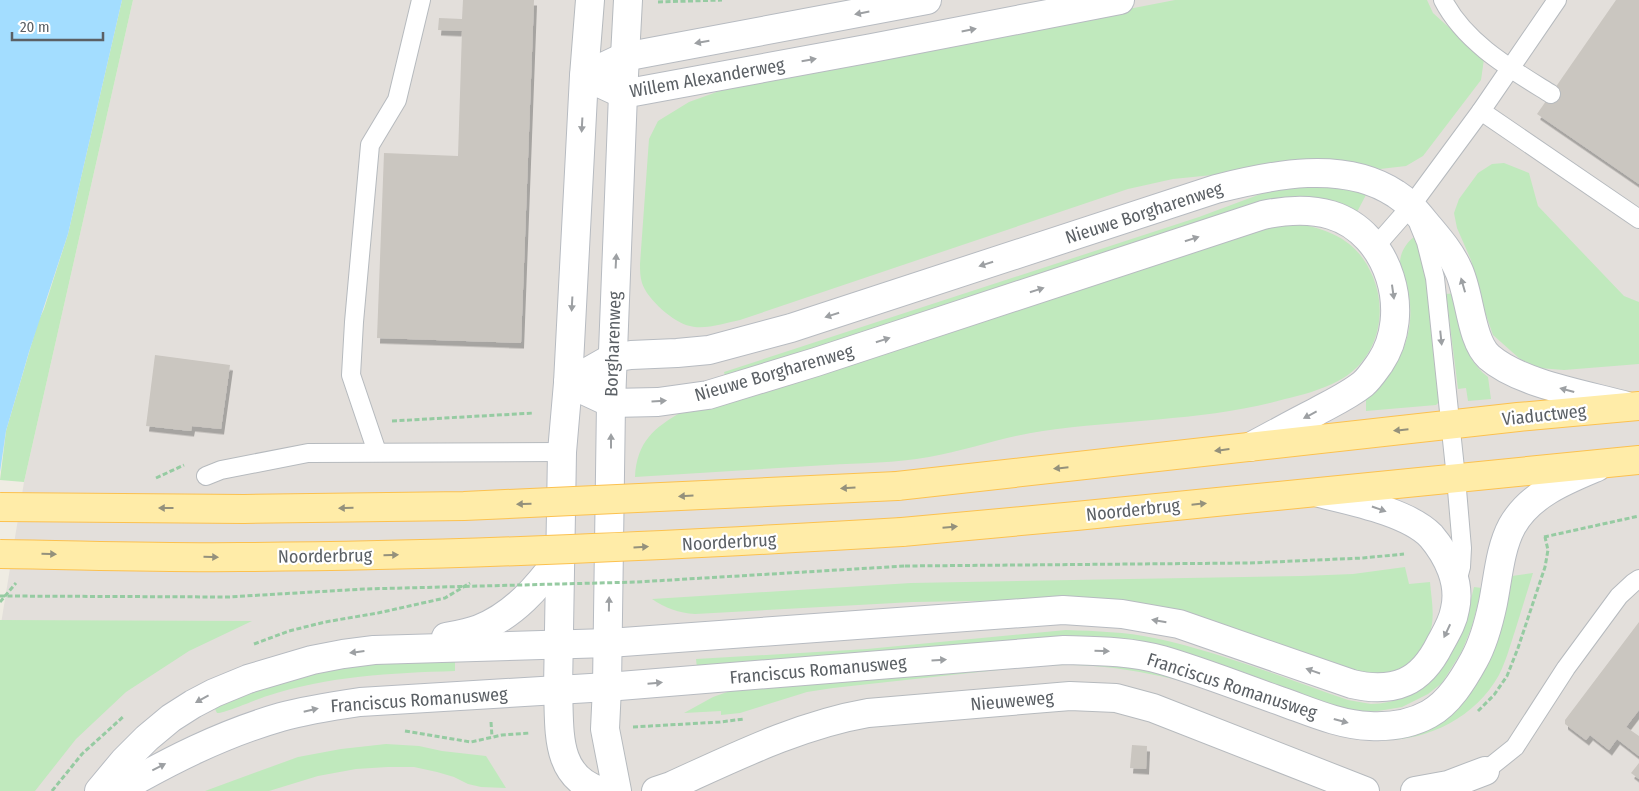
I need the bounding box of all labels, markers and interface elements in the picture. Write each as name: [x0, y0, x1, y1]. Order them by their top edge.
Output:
one-way arrow: [854, 9, 870, 17]
scale bar: [12, 10, 104, 42]
text: 20 m: [20, 18, 50, 36]
one-way arrow: [961, 25, 977, 33]
one-way arrow: [694, 39, 710, 47]
street label: Willem Alexanderweg: [628, 53, 787, 102]
one-way arrow: [801, 56, 817, 64]
one-way arrow: [577, 117, 585, 133]
street label: Nieuwe Borgharenweg: [1063, 177, 1226, 249]
one-way arrow: [1184, 235, 1199, 242]
one-way arrow: [613, 253, 621, 269]
one-way arrow: [979, 261, 994, 268]
one-way arrow: [1459, 278, 1467, 293]
one-way arrow: [1389, 284, 1397, 300]
one-way arrow: [1030, 285, 1045, 293]
street label: Borgharenweg: [600, 290, 626, 397]
one-way arrow: [567, 297, 575, 313]
one-way arrow: [824, 311, 839, 319]
one-way arrow: [1437, 330, 1445, 346]
one-way arrow: [876, 336, 891, 344]
street label: Nieuwe Borgharenweg: [692, 340, 856, 406]
one-way arrow: [1560, 386, 1575, 394]
one-way arrow: [652, 397, 668, 405]
street label: Viaductweg: [1501, 400, 1588, 430]
one-way arrow: [1303, 411, 1317, 419]
one-way arrow: [1393, 427, 1409, 435]
one-way arrow: [607, 433, 615, 449]
one-way arrow: [1214, 446, 1230, 454]
one-way arrow: [1052, 464, 1068, 472]
one-way arrow: [840, 484, 856, 492]
one-way arrow: [678, 492, 694, 500]
street label: Noorderbrug: [1085, 494, 1182, 526]
one-way arrow: [516, 500, 532, 508]
one-way arrow: [1192, 500, 1208, 508]
one-way arrow: [157, 504, 173, 512]
one-way arrow: [337, 504, 353, 512]
one-way arrow: [1371, 506, 1386, 513]
one-way arrow: [943, 523, 959, 531]
street label: Noorderbrug: [681, 529, 777, 555]
one-way arrow: [633, 542, 649, 550]
street label: Noorderbrug: [278, 544, 373, 568]
one-way arrow: [383, 550, 399, 558]
one-way arrow: [41, 551, 57, 559]
one-way arrow: [203, 553, 219, 561]
one-way arrow: [605, 595, 613, 611]
one-way arrow: [1150, 616, 1166, 624]
one-way arrow: [1442, 624, 1450, 638]
one-way arrow: [1094, 647, 1110, 655]
one-way arrow: [348, 648, 364, 656]
street label: Franciscus Romanusweg: [1144, 648, 1320, 724]
street label: Franciscus Romanusweg: [729, 651, 908, 689]
one-way arrow: [932, 655, 948, 663]
one-way arrow: [1305, 667, 1320, 675]
one-way arrow: [648, 679, 664, 687]
street label: Franciscus Romanusweg: [330, 683, 509, 717]
street label: Nieuweweg: [969, 686, 1055, 716]
one-way arrow: [195, 695, 209, 704]
one-way arrow: [303, 706, 318, 714]
one-way arrow: [1333, 717, 1348, 725]
one-way arrow: [152, 763, 167, 772]

